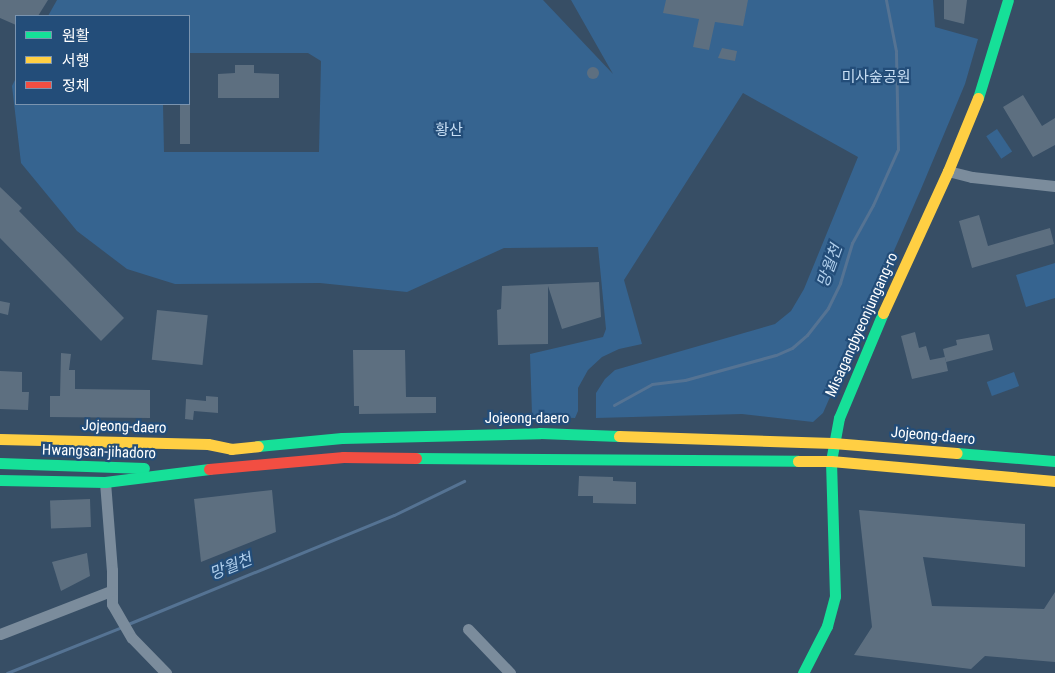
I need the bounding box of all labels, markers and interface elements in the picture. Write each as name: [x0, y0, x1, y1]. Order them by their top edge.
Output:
legend: [15, 15, 190, 105]
text: 원활: [62, 27, 90, 45]
text: 서행: [62, 52, 90, 70]
park label: 미사숲공원: [842, 69, 910, 87]
text: 정체: [62, 77, 90, 95]
park label: 황산: [435, 122, 463, 140]
water label: 망월천: [813, 242, 847, 290]
street label: Misagangbyeonjungang-ro: [822, 250, 902, 400]
street label: Jojeong-daero: [485, 410, 569, 428]
street label: Jojeong-daero: [81, 417, 167, 437]
street label: Jojeong-daero: [890, 423, 976, 449]
street label: Hwangsan-jihadoro: [42, 441, 156, 463]
water label: 망월천: [207, 550, 255, 584]

